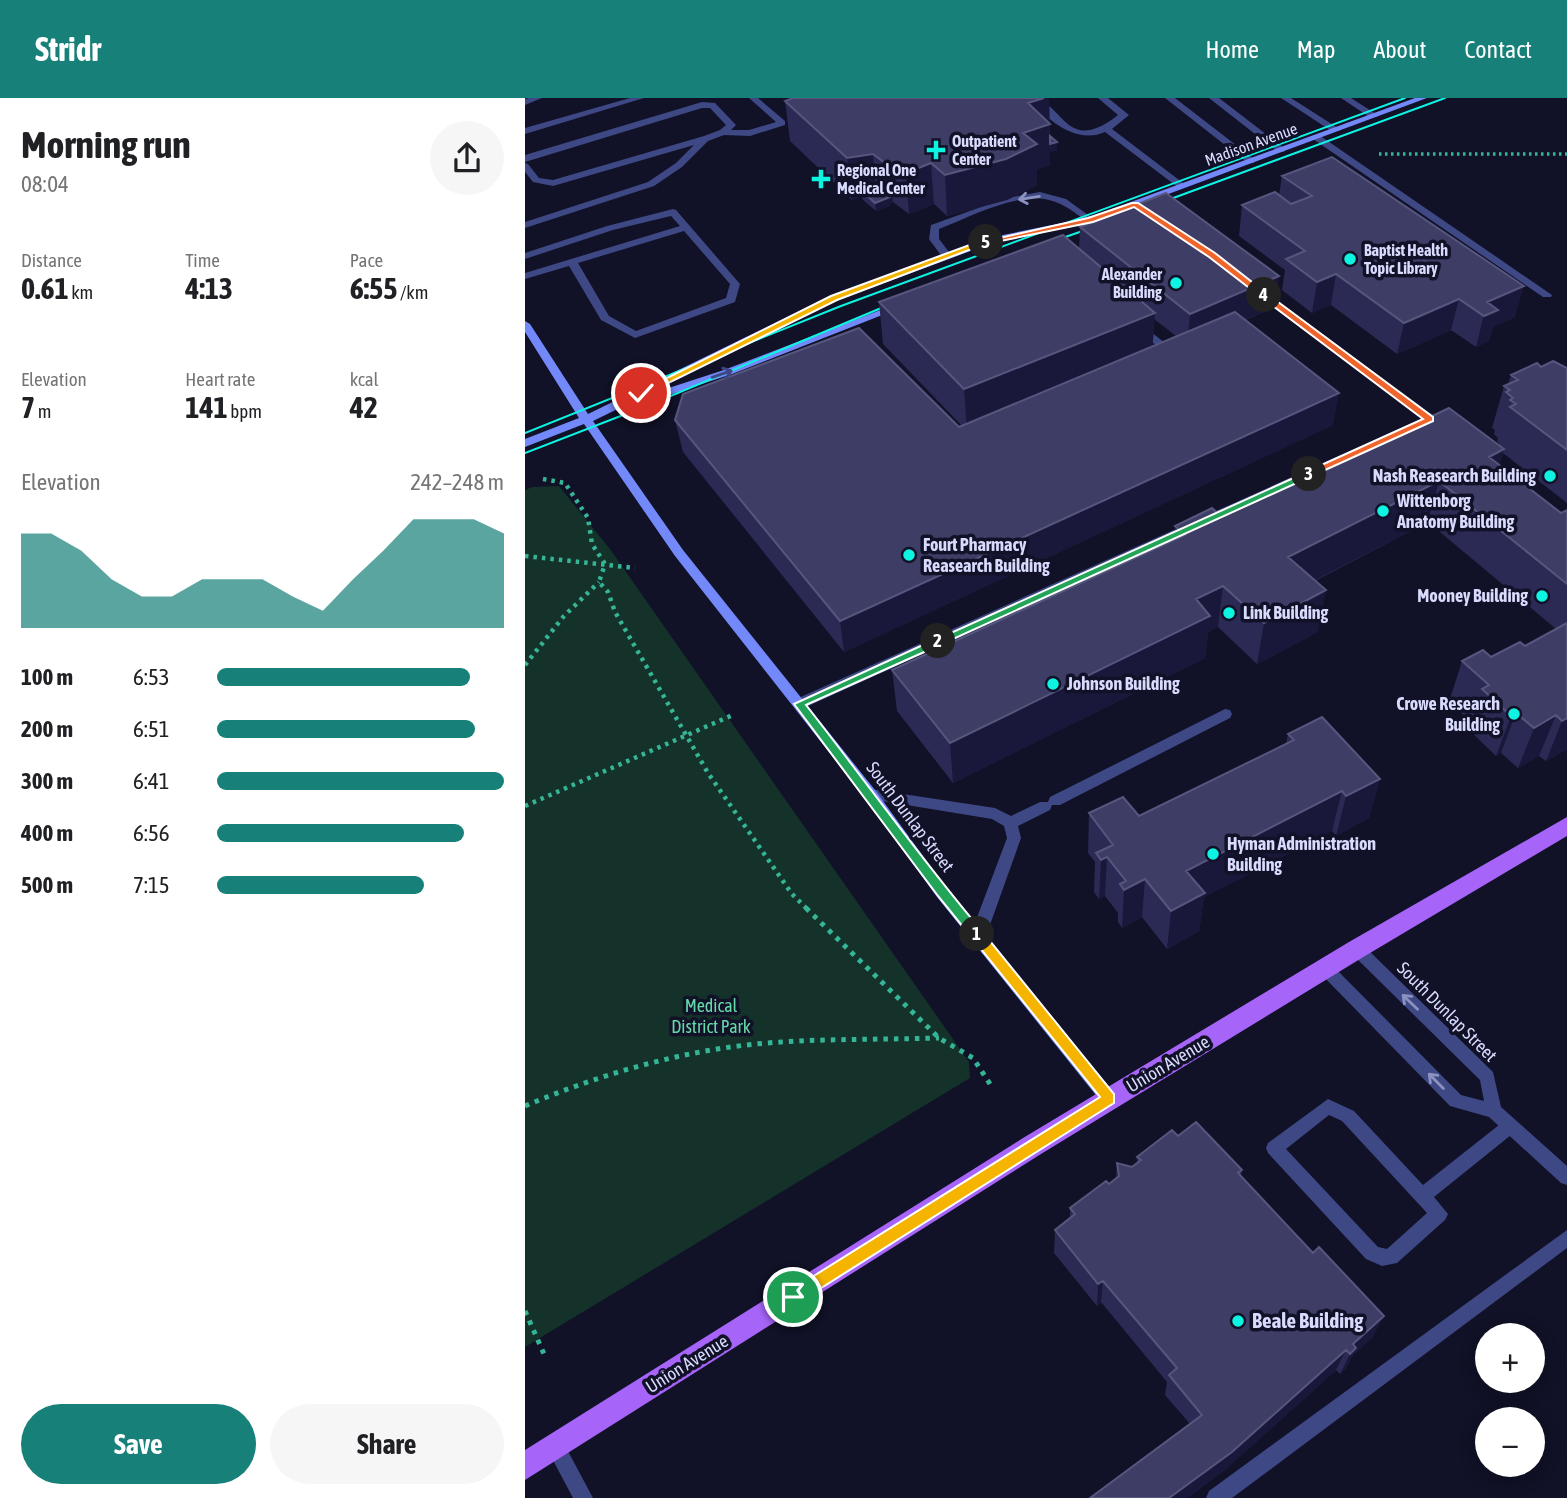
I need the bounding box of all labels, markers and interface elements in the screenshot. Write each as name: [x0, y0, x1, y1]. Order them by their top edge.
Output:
text: Stridr: [35, 30, 101, 68]
text: Home: [1205, 36, 1259, 63]
text: Map: [1297, 36, 1335, 63]
text: About: [1373, 36, 1426, 63]
text: Contact: [1464, 36, 1532, 63]
street label: Madison Avenue: [1202, 119, 1300, 169]
button: share: [430, 121, 504, 195]
text: Morning run: [21, 123, 191, 166]
place label: Outpatient Center: [952, 132, 1017, 168]
marker: Outpatient Center: [926, 140, 946, 160]
place label: Regional One Medical Center: [837, 161, 925, 197]
marker: Regional One Medical Center: [811, 169, 831, 189]
text: 08:04: [21, 171, 69, 197]
one-way arrow: [1018, 192, 1041, 205]
pin: 5: [969, 225, 1003, 260]
text: 5: [981, 230, 990, 252]
place label: Baptist Health Topic Library: [1364, 241, 1448, 277]
text: Distance: [21, 249, 82, 271]
text: Time: [185, 249, 220, 271]
text: Pace: [350, 249, 383, 271]
marker: Baptist Health Topic Library: [1342, 251, 1358, 267]
place label: Alexander Building: [1101, 265, 1162, 301]
text: 0.61: [21, 271, 69, 305]
text: 4:13: [185, 271, 233, 305]
text: 6:55: [350, 271, 397, 305]
marker: Alexander Building: [1168, 275, 1184, 291]
pin: 4: [1247, 278, 1281, 312]
text: km: [69, 281, 93, 303]
text: /km: [397, 281, 428, 303]
text: 4: [1259, 283, 1268, 305]
pin: [611, 363, 671, 423]
one-way arrow: [711, 367, 733, 380]
text: Elevation: [21, 368, 87, 390]
text: Heart rate: [185, 368, 255, 390]
text: kcal: [350, 368, 379, 390]
icon: check: [622, 374, 660, 412]
text: 7: [21, 390, 35, 424]
text: 141: [185, 390, 228, 424]
text: 42: [350, 390, 378, 424]
text: m: [35, 400, 51, 422]
text: bpm: [228, 400, 262, 422]
pin: 3: [1291, 456, 1327, 492]
text: 3: [1304, 462, 1313, 484]
place label: Nash Reasearch Building: [1373, 465, 1536, 486]
marker: Nash Reasearch Building: [1542, 468, 1558, 484]
text: Elevation: [21, 469, 101, 495]
text: 242–248 m: [410, 469, 504, 495]
place label: Wittenborg Anatomy Building: [1396, 490, 1515, 532]
marker: Wittenborg Anatomy Building: [1375, 503, 1391, 519]
place label: Fourt Pharmacy Reasearch Building: [923, 534, 1050, 576]
marker: Fourt Pharmacy Reasearch Building: [901, 547, 917, 563]
place label: Mooney Building: [1417, 585, 1528, 606]
marker: Mooney Building: [1534, 588, 1550, 604]
place label: Link Building: [1243, 602, 1329, 623]
marker: Link Building: [1221, 605, 1237, 621]
pin: 2: [921, 624, 955, 658]
text: 2: [933, 629, 942, 651]
text: 100 m: [21, 664, 73, 690]
text: 6:53: [133, 664, 170, 690]
place label: Johnson Building: [1066, 673, 1180, 694]
marker: Johnson Building: [1045, 676, 1061, 692]
place label: Crowe Research Building: [1396, 693, 1500, 735]
marker: Crowe Research Building: [1506, 706, 1522, 722]
text: 200 m: [21, 716, 73, 742]
text: 6:51: [133, 716, 170, 742]
street label: South Dunlap Street: [862, 758, 959, 876]
text: 300 m: [21, 768, 73, 794]
text: 6:41: [133, 768, 170, 794]
text: 400 m: [21, 820, 73, 846]
text: 6:56: [133, 820, 170, 846]
place label: Hyman Administration Building: [1227, 833, 1376, 875]
marker: Hyman Administration Building: [1205, 846, 1221, 862]
text: 500 m: [21, 872, 73, 898]
text: 7:15: [133, 872, 170, 898]
pin: 1: [959, 916, 995, 952]
text: 1: [972, 922, 981, 944]
street label: South Dunlap Street: [1393, 957, 1502, 1066]
one-way arrow: [1402, 994, 1419, 1011]
park label: Medical District Park: [671, 995, 751, 1037]
street label: Union Avenue: [1122, 1031, 1213, 1097]
one-way arrow: [1427, 1073, 1444, 1090]
pin: [763, 1267, 823, 1327]
icon: arrive: [774, 1278, 812, 1316]
place label: Beale Building: [1252, 1308, 1364, 1332]
marker: Beale Building: [1230, 1313, 1246, 1329]
map controls: [1475, 1323, 1545, 1477]
button: +: [1475, 1323, 1545, 1393]
street label: Union Avenue: [642, 1330, 732, 1397]
button: Save: [21, 1404, 256, 1484]
button: Share: [270, 1404, 504, 1484]
button: −: [1475, 1407, 1545, 1477]

